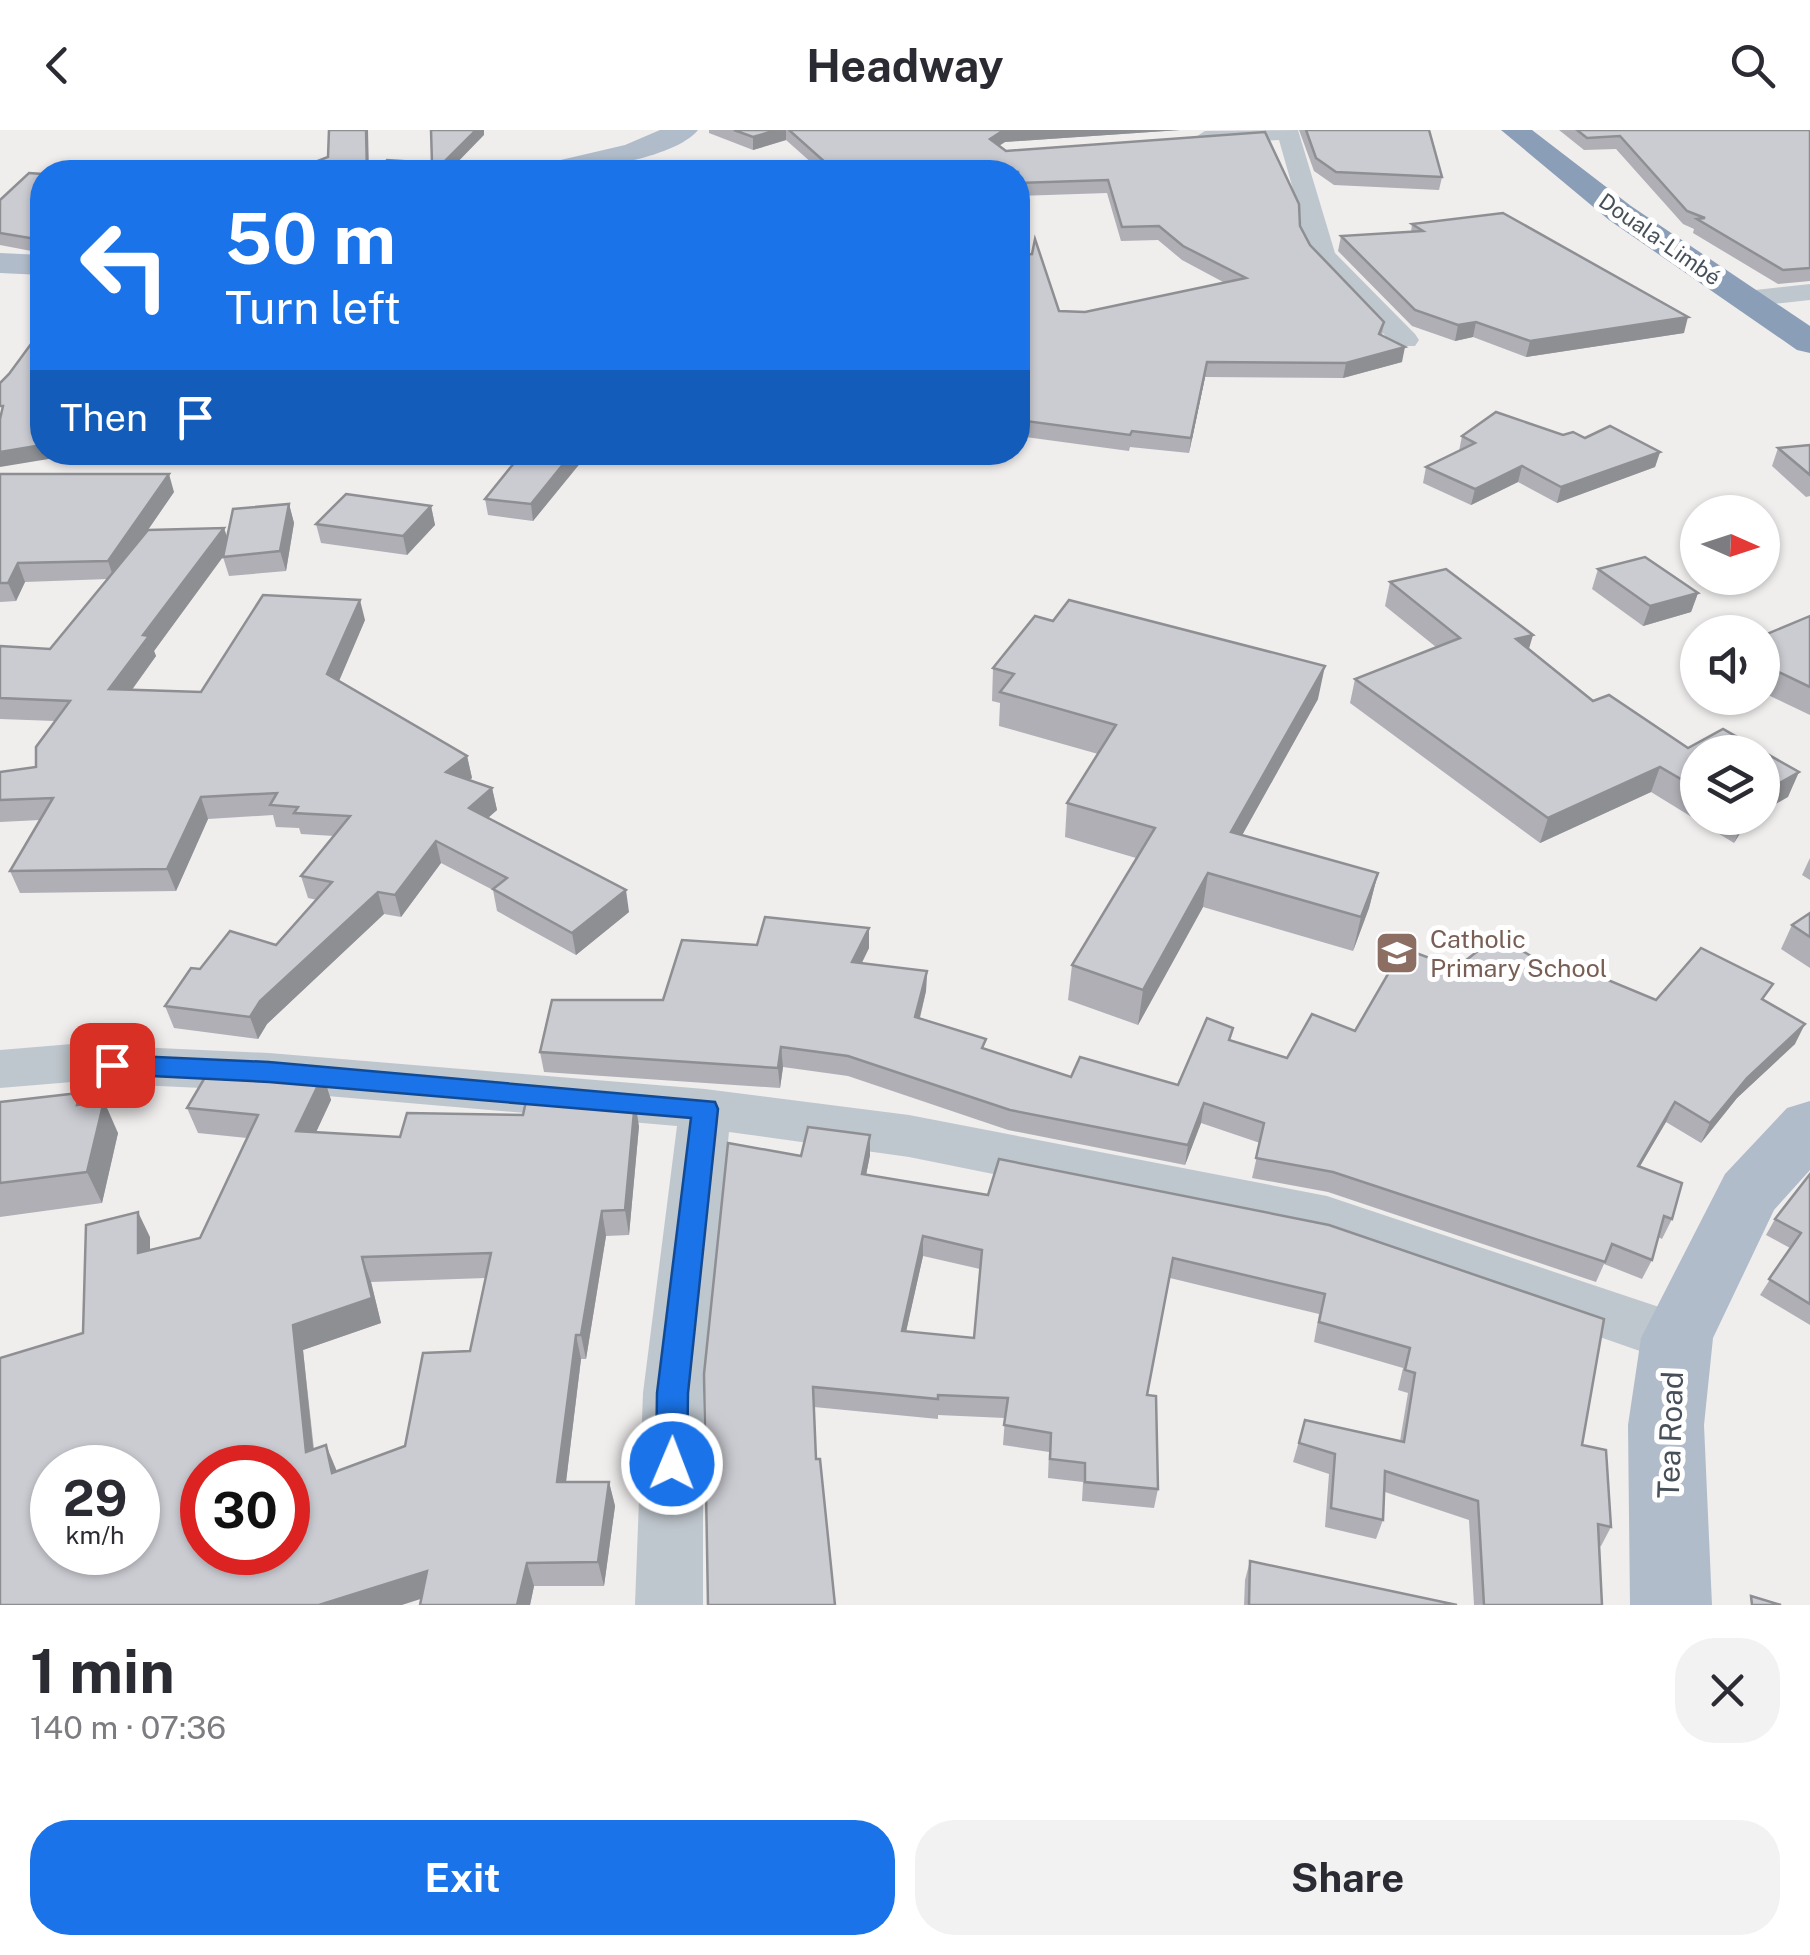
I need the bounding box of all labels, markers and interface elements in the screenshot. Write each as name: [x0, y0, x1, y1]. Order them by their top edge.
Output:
icon: back: [30, 38, 85, 93]
icon: search: [1725, 38, 1780, 93]
text: Headway: [806, 39, 1004, 92]
street label: Douala-Limbé: [1594, 187, 1726, 291]
text: 50 m: [225, 197, 396, 280]
icon: left: [60, 200, 190, 330]
text: Turn left: [225, 281, 401, 334]
icon: arrive: [168, 390, 223, 445]
text: Then: [60, 395, 148, 440]
north arrow: [1680, 495, 1780, 595]
map controls: [1680, 495, 1780, 835]
button: sound: [1680, 615, 1780, 715]
button: layers: [1680, 735, 1780, 835]
place label: Catholic Primary School: [1430, 924, 1607, 983]
school or university icon: Catholic Primary School: [1374, 930, 1420, 976]
pin: [70, 1023, 155, 1108]
icon: arrive: [85, 1038, 140, 1093]
street label: Tea Road: [1650, 1371, 1690, 1499]
position arrow: [620, 1412, 724, 1516]
speed limit sign: 30: [180, 1445, 310, 1575]
text: 29: [63, 1468, 127, 1527]
text: km/h: [66, 1520, 124, 1550]
text: 1 min: [30, 1636, 175, 1707]
button: close: [1675, 1638, 1780, 1743]
text: 140 m · 07:36: [30, 1709, 226, 1746]
button: Exit: [30, 1820, 895, 1935]
button: Share: [915, 1820, 1780, 1935]

